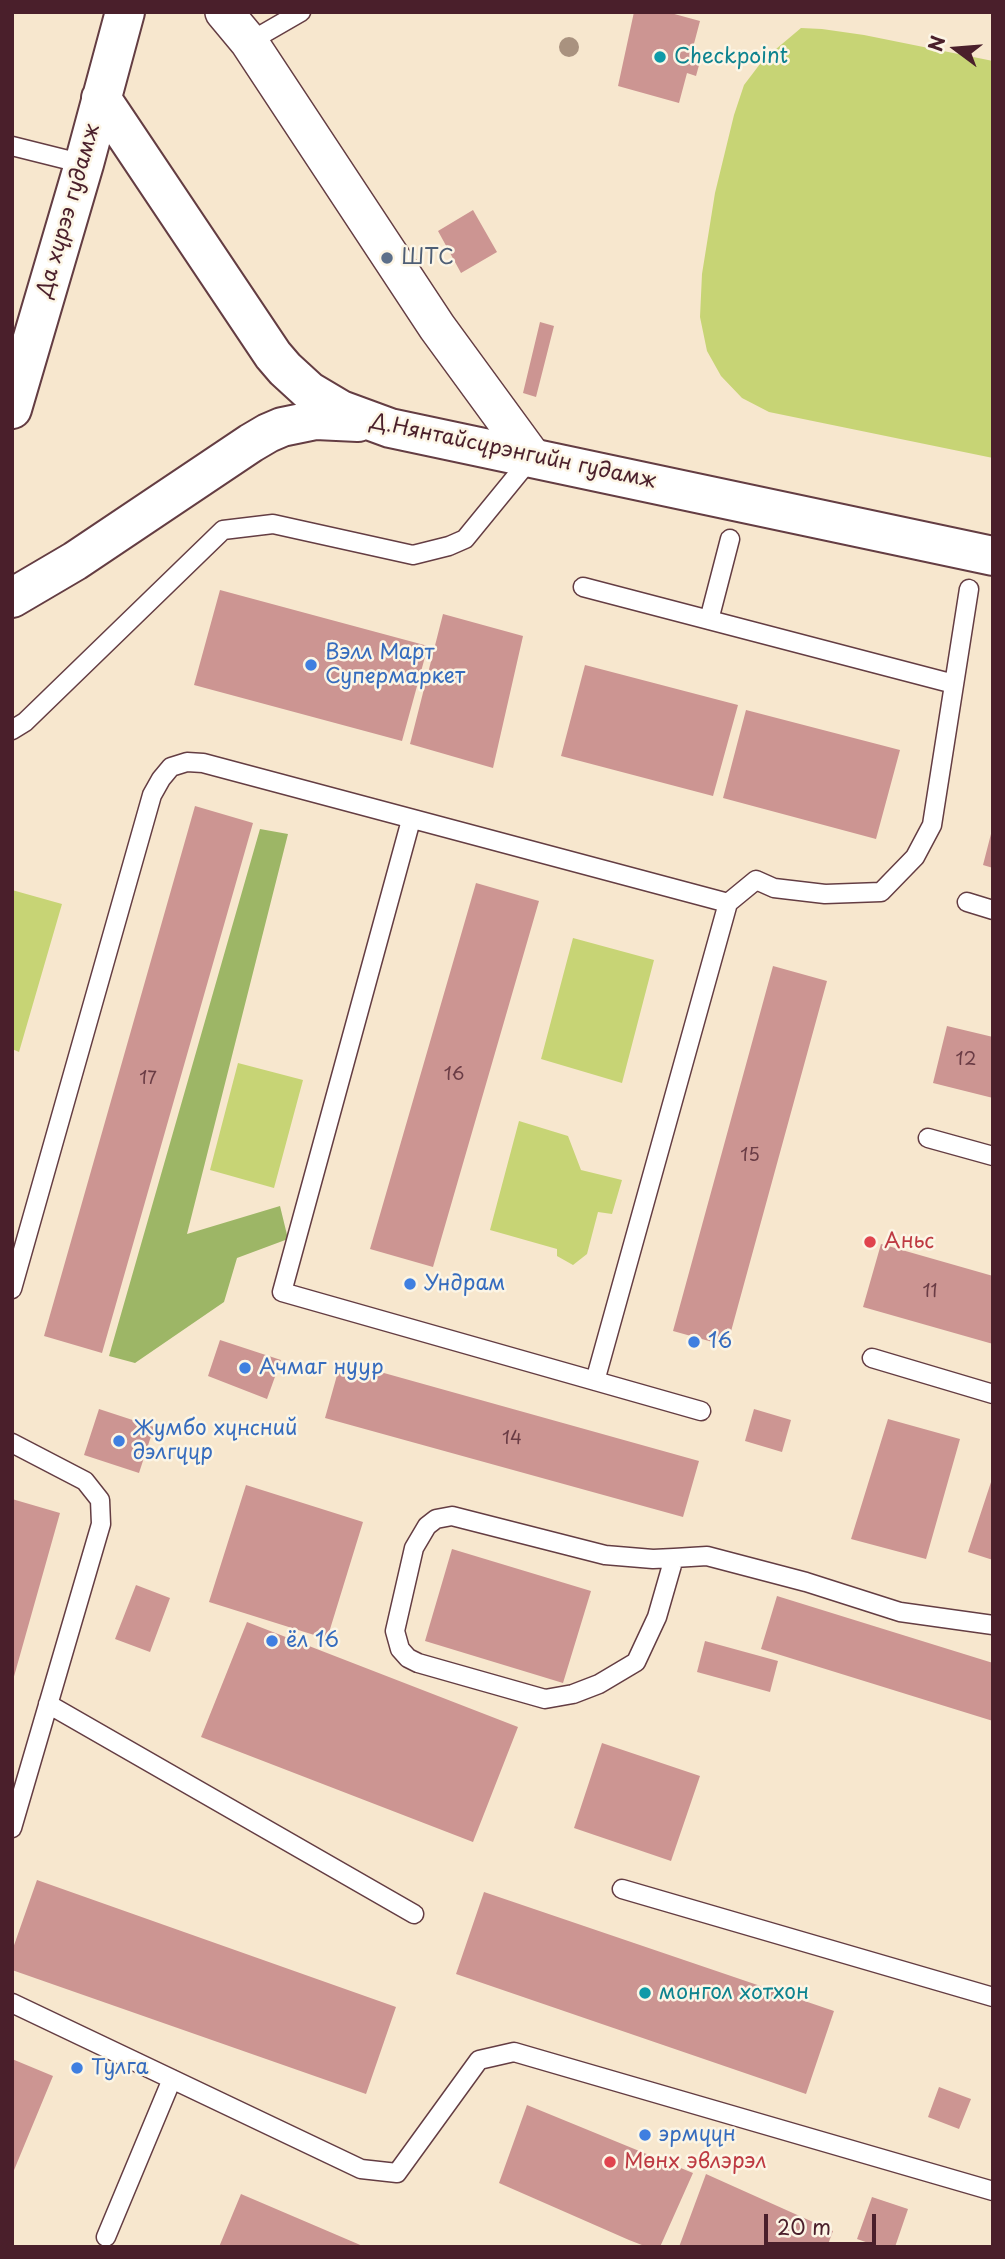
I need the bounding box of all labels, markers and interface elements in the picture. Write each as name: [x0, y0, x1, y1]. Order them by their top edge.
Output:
north arrow: [921, 14, 991, 84]
text: N: [920, 32, 951, 54]
place label: Checkpoint: [674, 44, 788, 70]
marker: Checkpoint: [652, 49, 668, 65]
street label: Да хүрээ гудамж: [32, 122, 106, 300]
place label: ШТС: [401, 245, 454, 271]
marker: ШТС: [379, 250, 395, 266]
street label: Д.Нянтайсүрэнгийн гудамж: [368, 409, 658, 495]
place label: Вэлл Март Супермаркет: [325, 640, 465, 690]
marker: Вэлл Март Супермаркет: [303, 657, 319, 673]
house number: 12: [956, 1049, 976, 1071]
house number: 16: [444, 1064, 464, 1086]
house number: 17: [139, 1068, 157, 1090]
house number: 15: [740, 1145, 760, 1167]
place label: Аньс: [884, 1229, 934, 1255]
marker: Аньс: [862, 1234, 878, 1250]
place label: Ундрам: [424, 1271, 506, 1297]
marker: Ундрам: [402, 1276, 418, 1292]
house number: 11: [922, 1281, 938, 1303]
place label: 16: [708, 1329, 732, 1355]
marker: 16: [686, 1334, 702, 1350]
place label: Ачмаг нуур: [259, 1355, 384, 1381]
marker: Ачмаг нуур: [237, 1360, 253, 1376]
place label: Жумбо хүнсний дэлгүүр: [133, 1416, 297, 1466]
house number: 14: [502, 1428, 522, 1450]
marker: Жумбо хүнсний дэлгүүр: [111, 1433, 127, 1449]
place label: ёл 16: [286, 1628, 339, 1654]
marker: ёл 16: [264, 1633, 280, 1649]
place label: монгол хотхон: [659, 1980, 809, 2006]
marker: монгол хотхон: [637, 1985, 653, 2001]
place label: Тулга: [91, 2055, 148, 2081]
marker: Тулга: [69, 2060, 85, 2076]
place label: эрмүүн: [659, 2122, 736, 2148]
marker: эрмүүн: [637, 2127, 653, 2143]
place label: Мөнх эвлэрэл: [624, 2149, 766, 2175]
marker: Мөнх эвлэрэл: [602, 2154, 618, 2170]
scale bar: [767, 2200, 879, 2244]
text: 20 m: [777, 2210, 831, 2242]

